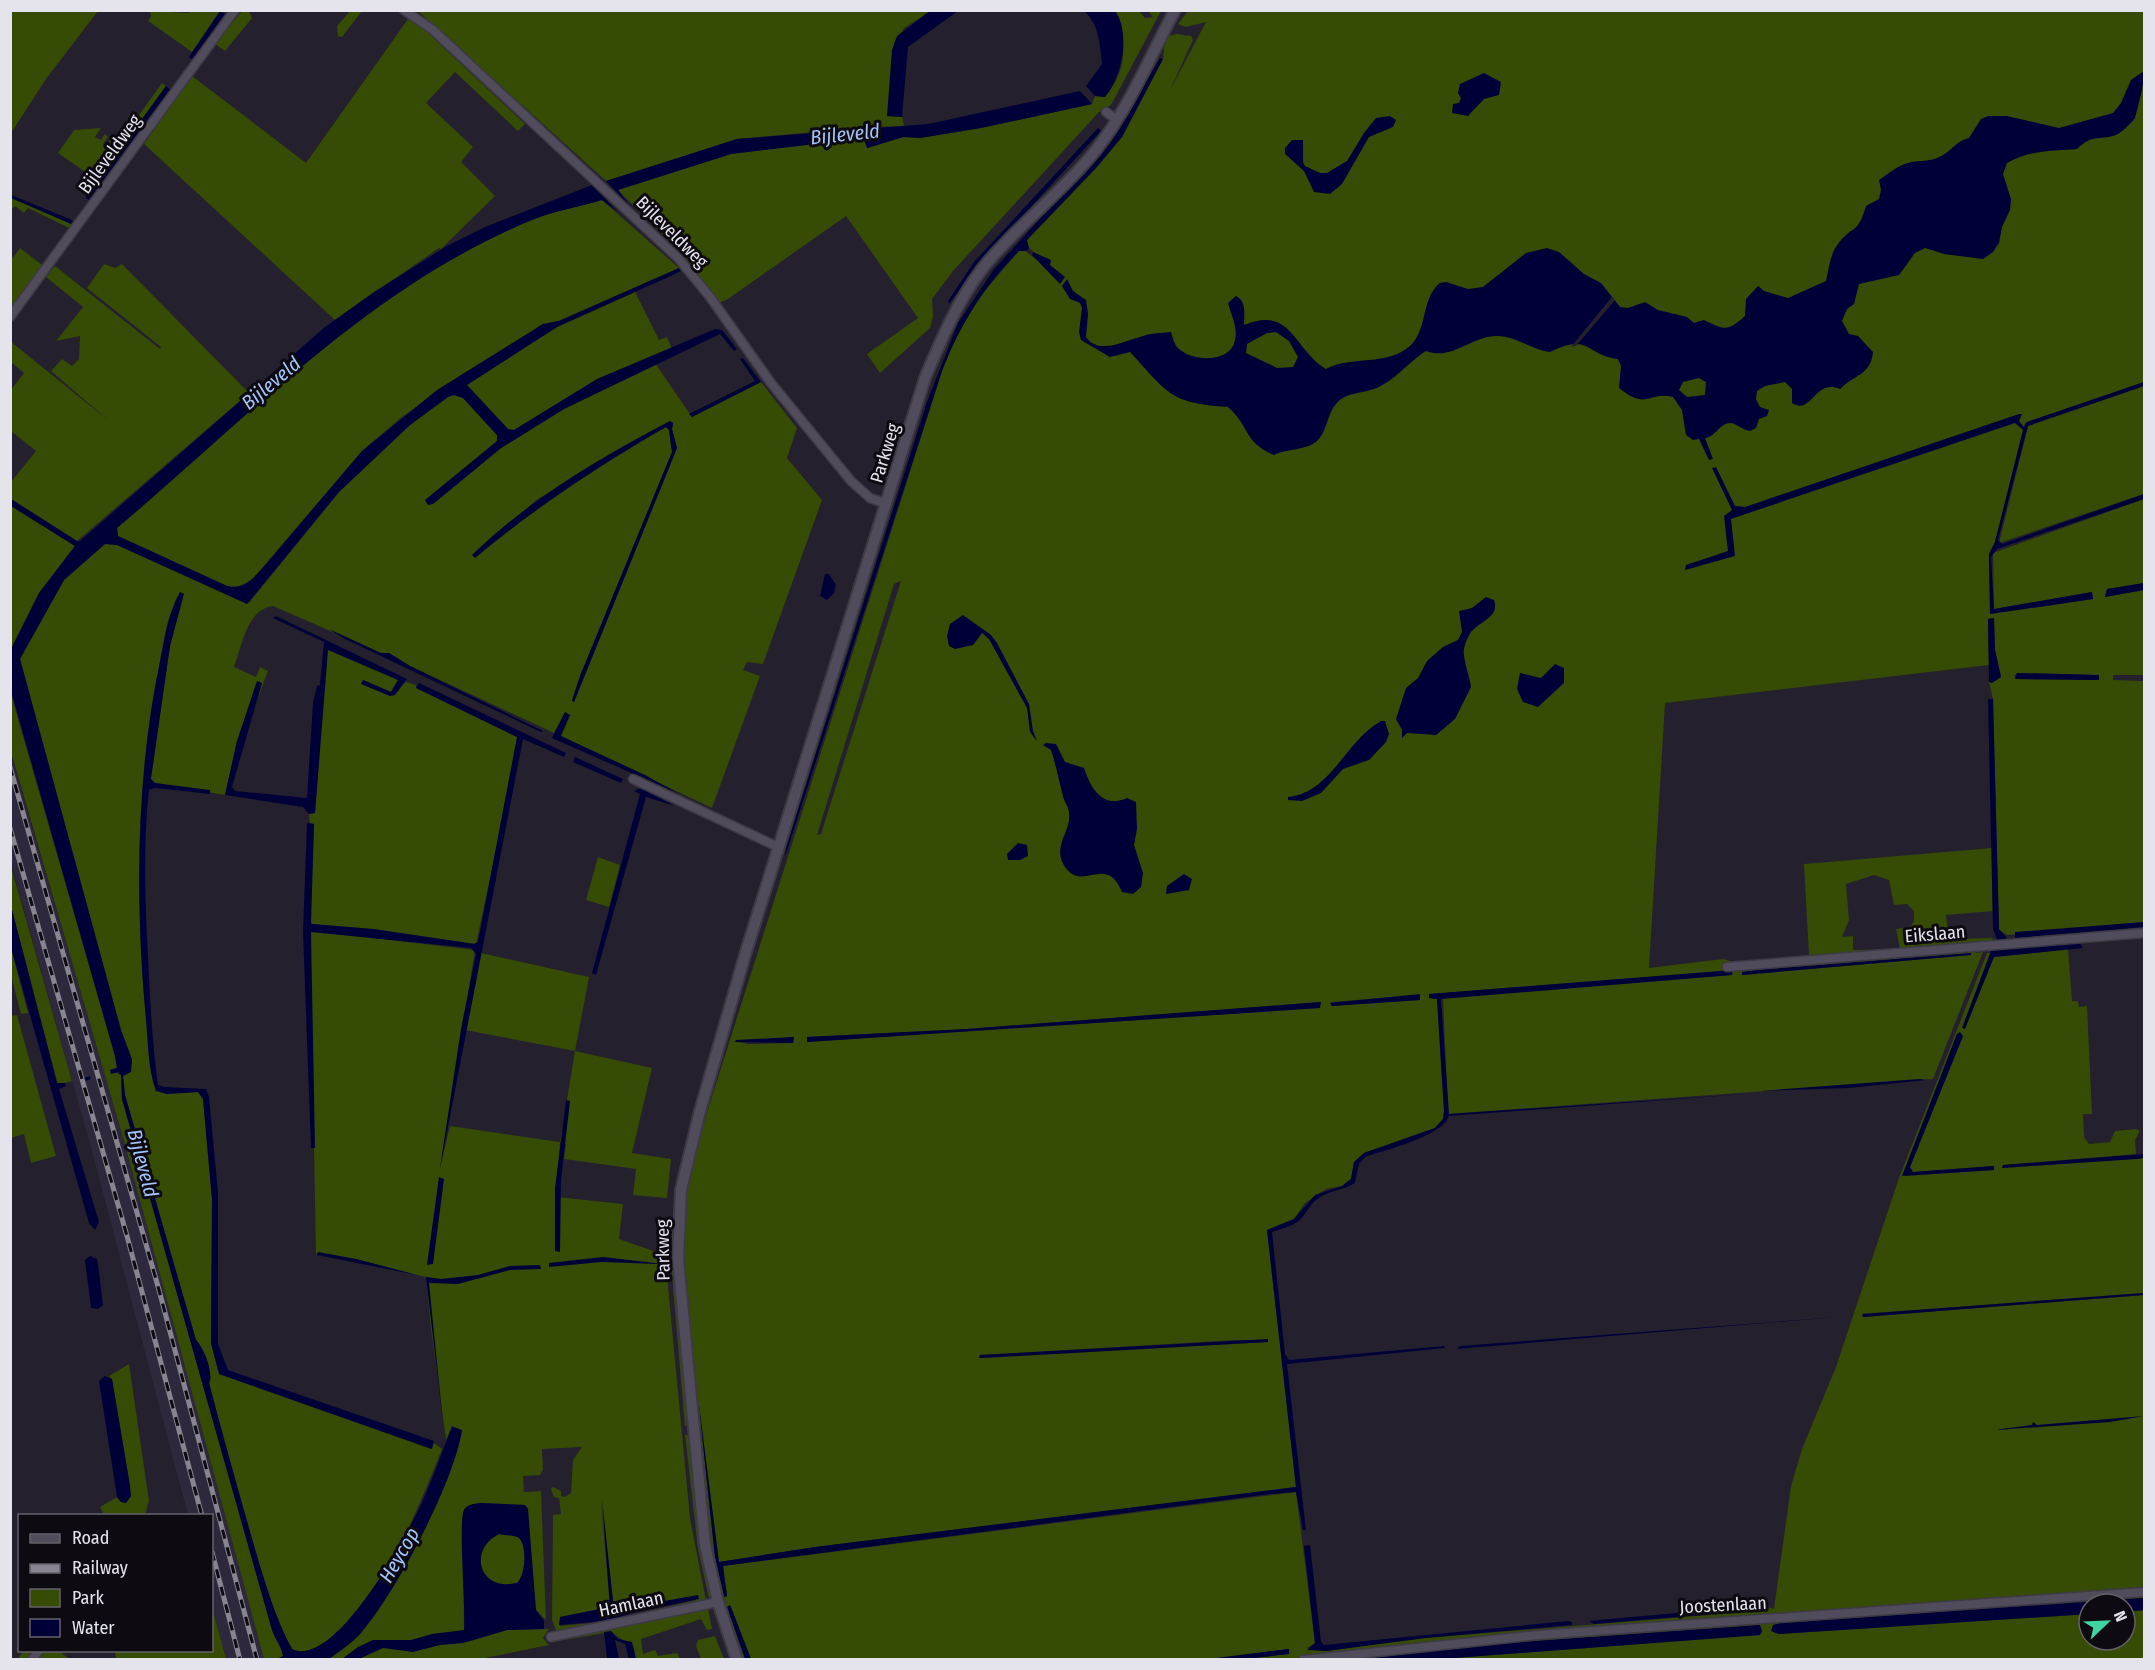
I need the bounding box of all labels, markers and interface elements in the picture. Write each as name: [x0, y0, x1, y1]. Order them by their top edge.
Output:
street label: Bijleveldweg: [74, 110, 146, 198]
water label: Bijleveld: [809, 118, 881, 150]
street label: Bijleveldweg: [631, 191, 713, 273]
water label: Bijleveld: [237, 351, 306, 415]
street label: Parkweg: [866, 420, 905, 485]
street label: Eikslaan: [1904, 920, 1966, 948]
water label: Bijleveld: [122, 1126, 164, 1200]
street label: Parkweg: [651, 1219, 675, 1281]
legend: [18, 1514, 213, 1652]
water label: Heycop: [374, 1523, 424, 1587]
text: Road: [72, 1527, 109, 1549]
text: Railway: [72, 1557, 128, 1579]
street label: Hamlaan: [597, 1586, 665, 1622]
text: Park: [72, 1587, 105, 1609]
street label: Joostenlaan: [1679, 1592, 1767, 1618]
north arrow: [2077, 1592, 2137, 1652]
text: N: [2110, 1608, 2131, 1624]
text: Water: [72, 1617, 115, 1639]

